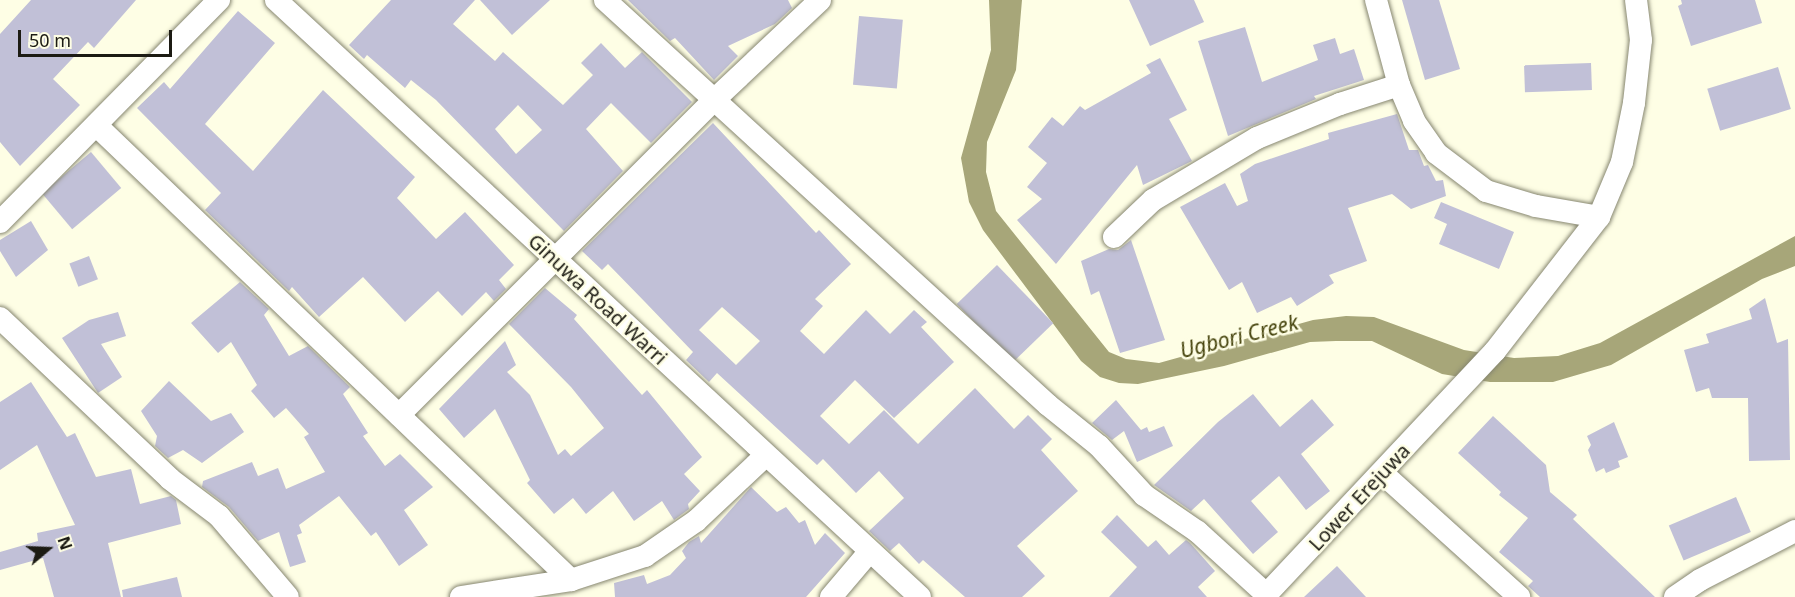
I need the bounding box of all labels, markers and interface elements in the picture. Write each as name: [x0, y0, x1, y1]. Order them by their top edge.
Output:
scale bar: [21, 18, 176, 56]
text: 50 m: [29, 28, 71, 52]
street label: Ginuwa Road Warri: [524, 229, 672, 369]
water label: Ugbori Creek: [1177, 309, 1301, 363]
street label: Lower Erejuwa: [1303, 439, 1415, 555]
north arrow: [18, 519, 78, 579]
text: N: [52, 533, 78, 553]

